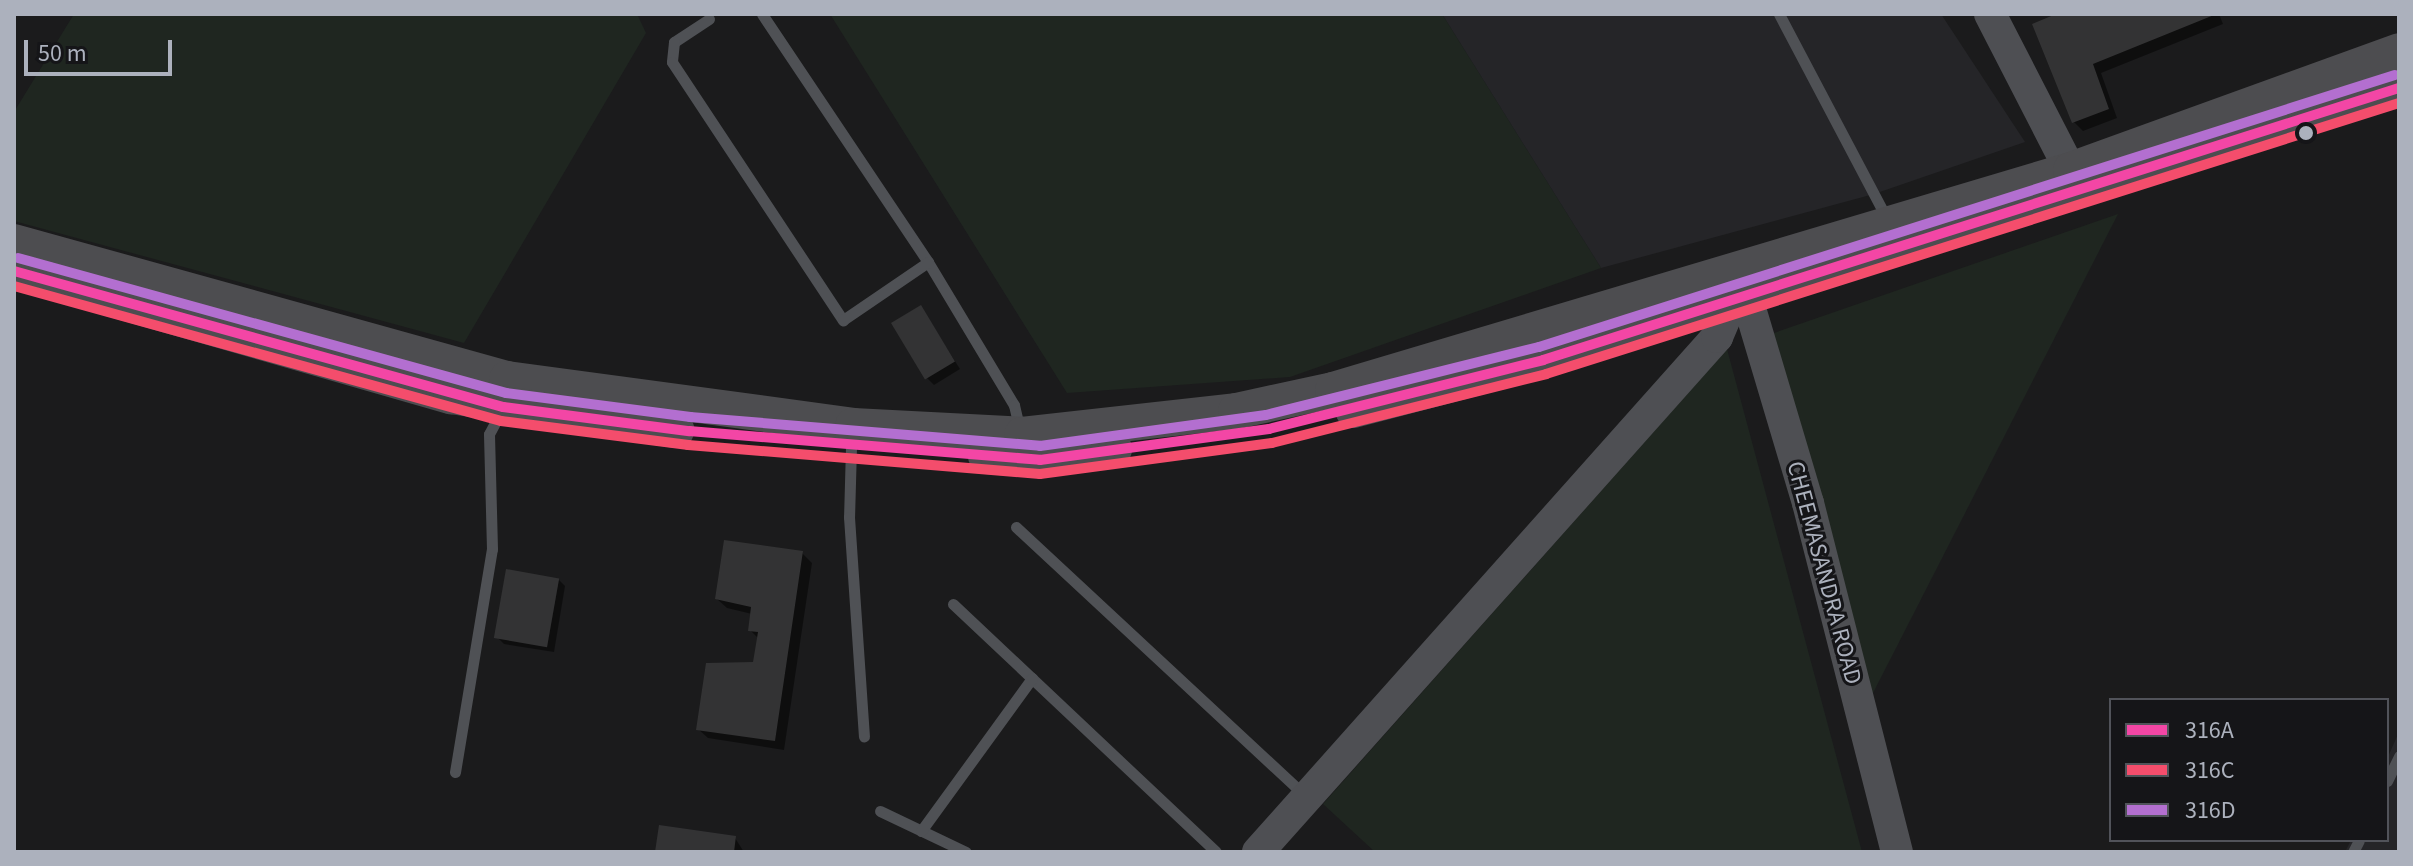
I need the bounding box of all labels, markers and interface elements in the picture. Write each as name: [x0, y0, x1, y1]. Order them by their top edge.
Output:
scale bar: [28, 24, 176, 74]
text: 50 m: [38, 36, 87, 71]
unlabelled marker: [2298, 125, 2314, 141]
street label: CHEEMASANDRA ROAD: [1780, 458, 1868, 688]
legend: [2109, 698, 2389, 842]
text: 316A: [2185, 713, 2234, 748]
text: 316C: [2185, 753, 2235, 788]
text: 316D: [2185, 793, 2236, 828]

